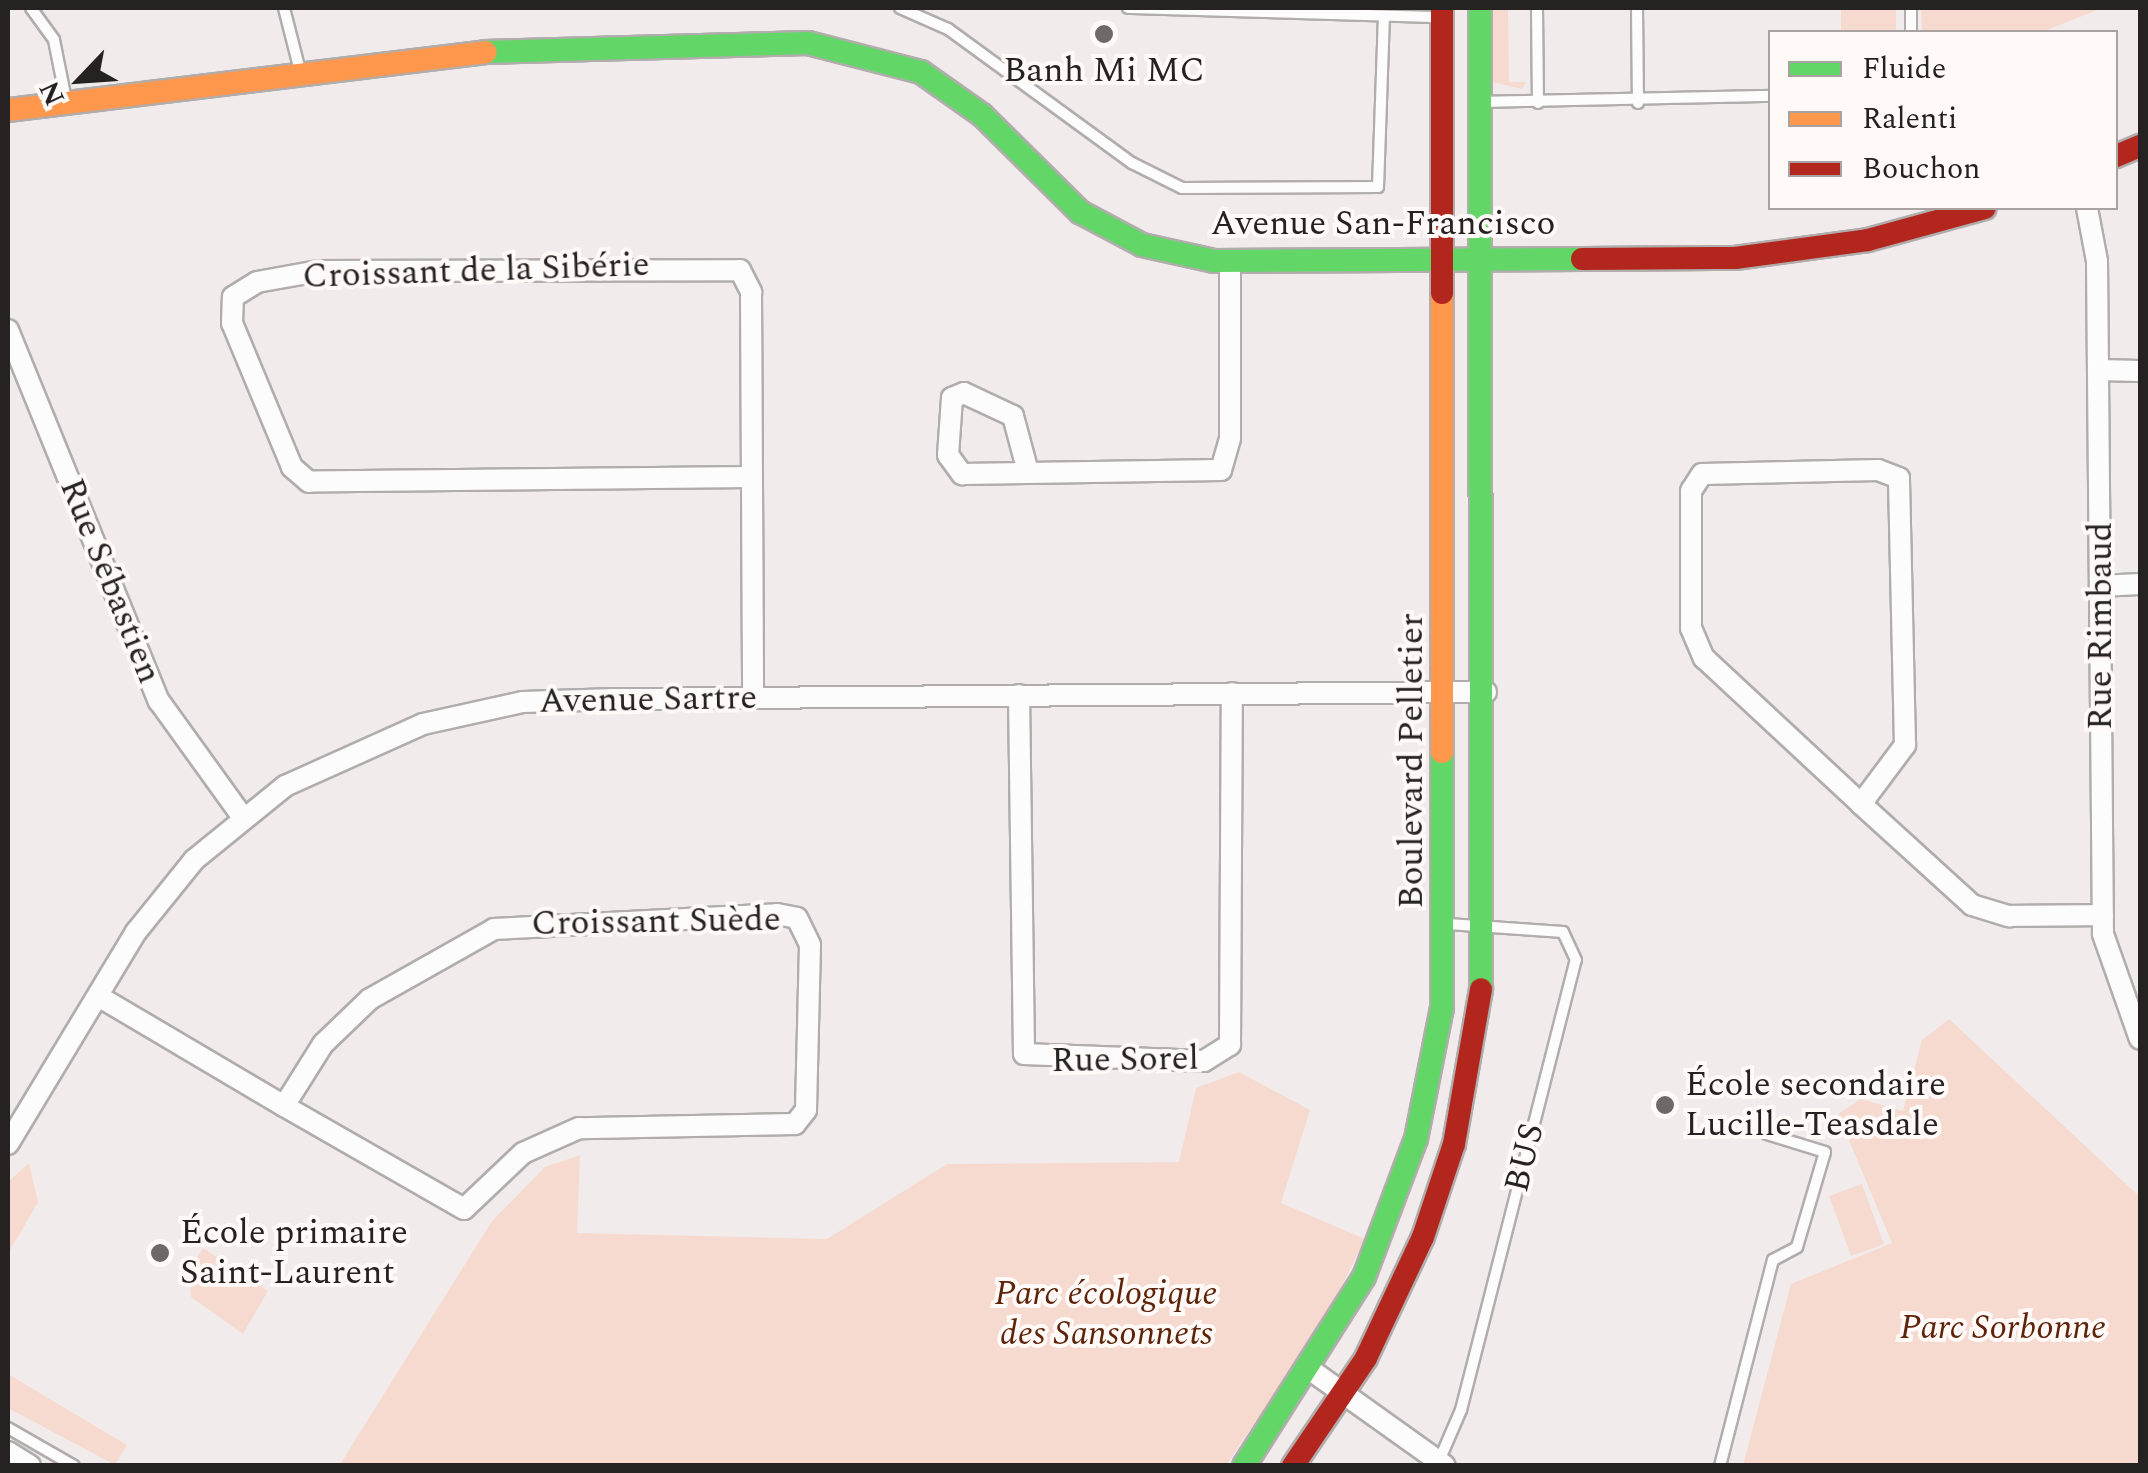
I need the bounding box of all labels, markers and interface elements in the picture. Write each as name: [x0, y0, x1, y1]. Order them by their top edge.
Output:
marker: Banh Mi MC: [1093, 23, 1115, 45]
north arrow: [30, 30, 130, 130]
legend: [1768, 30, 2118, 210]
text: Fluide: [1862, 46, 1946, 92]
place label: Banh Mi MC: [1003, 50, 1205, 92]
text: N: [28, 73, 77, 112]
text: Ralenti: [1862, 96, 1957, 142]
text: Bouchon: [1862, 146, 1981, 192]
street label: Avenue San-Francisco: [1211, 203, 1555, 245]
street label: Croissant de la Sibérie: [302, 244, 650, 298]
street label: Rue Sébastien: [50, 473, 170, 689]
street label: Rue Rimbaud: [2080, 522, 2122, 730]
street label: Boulevard Pelletier: [1391, 613, 1433, 909]
street label: Avenue Sartre: [539, 677, 757, 723]
street label: Croissant Suède: [531, 899, 781, 945]
street label: Rue Sorel: [1051, 1038, 1199, 1082]
place label: École secondaire Lucille-Teasdale: [1685, 1064, 1946, 1146]
marker: École secondaire Lucille-Teasdale: [1654, 1094, 1676, 1116]
street label: BUS: [1496, 1119, 1554, 1197]
place label: École primaire Saint-Laurent: [180, 1212, 408, 1294]
marker: École primaire Saint-Laurent: [149, 1242, 171, 1264]
park label: Parc écologique des Sansonnets: [994, 1273, 1218, 1355]
park label: Parc Sorbonne: [1900, 1307, 2106, 1349]

